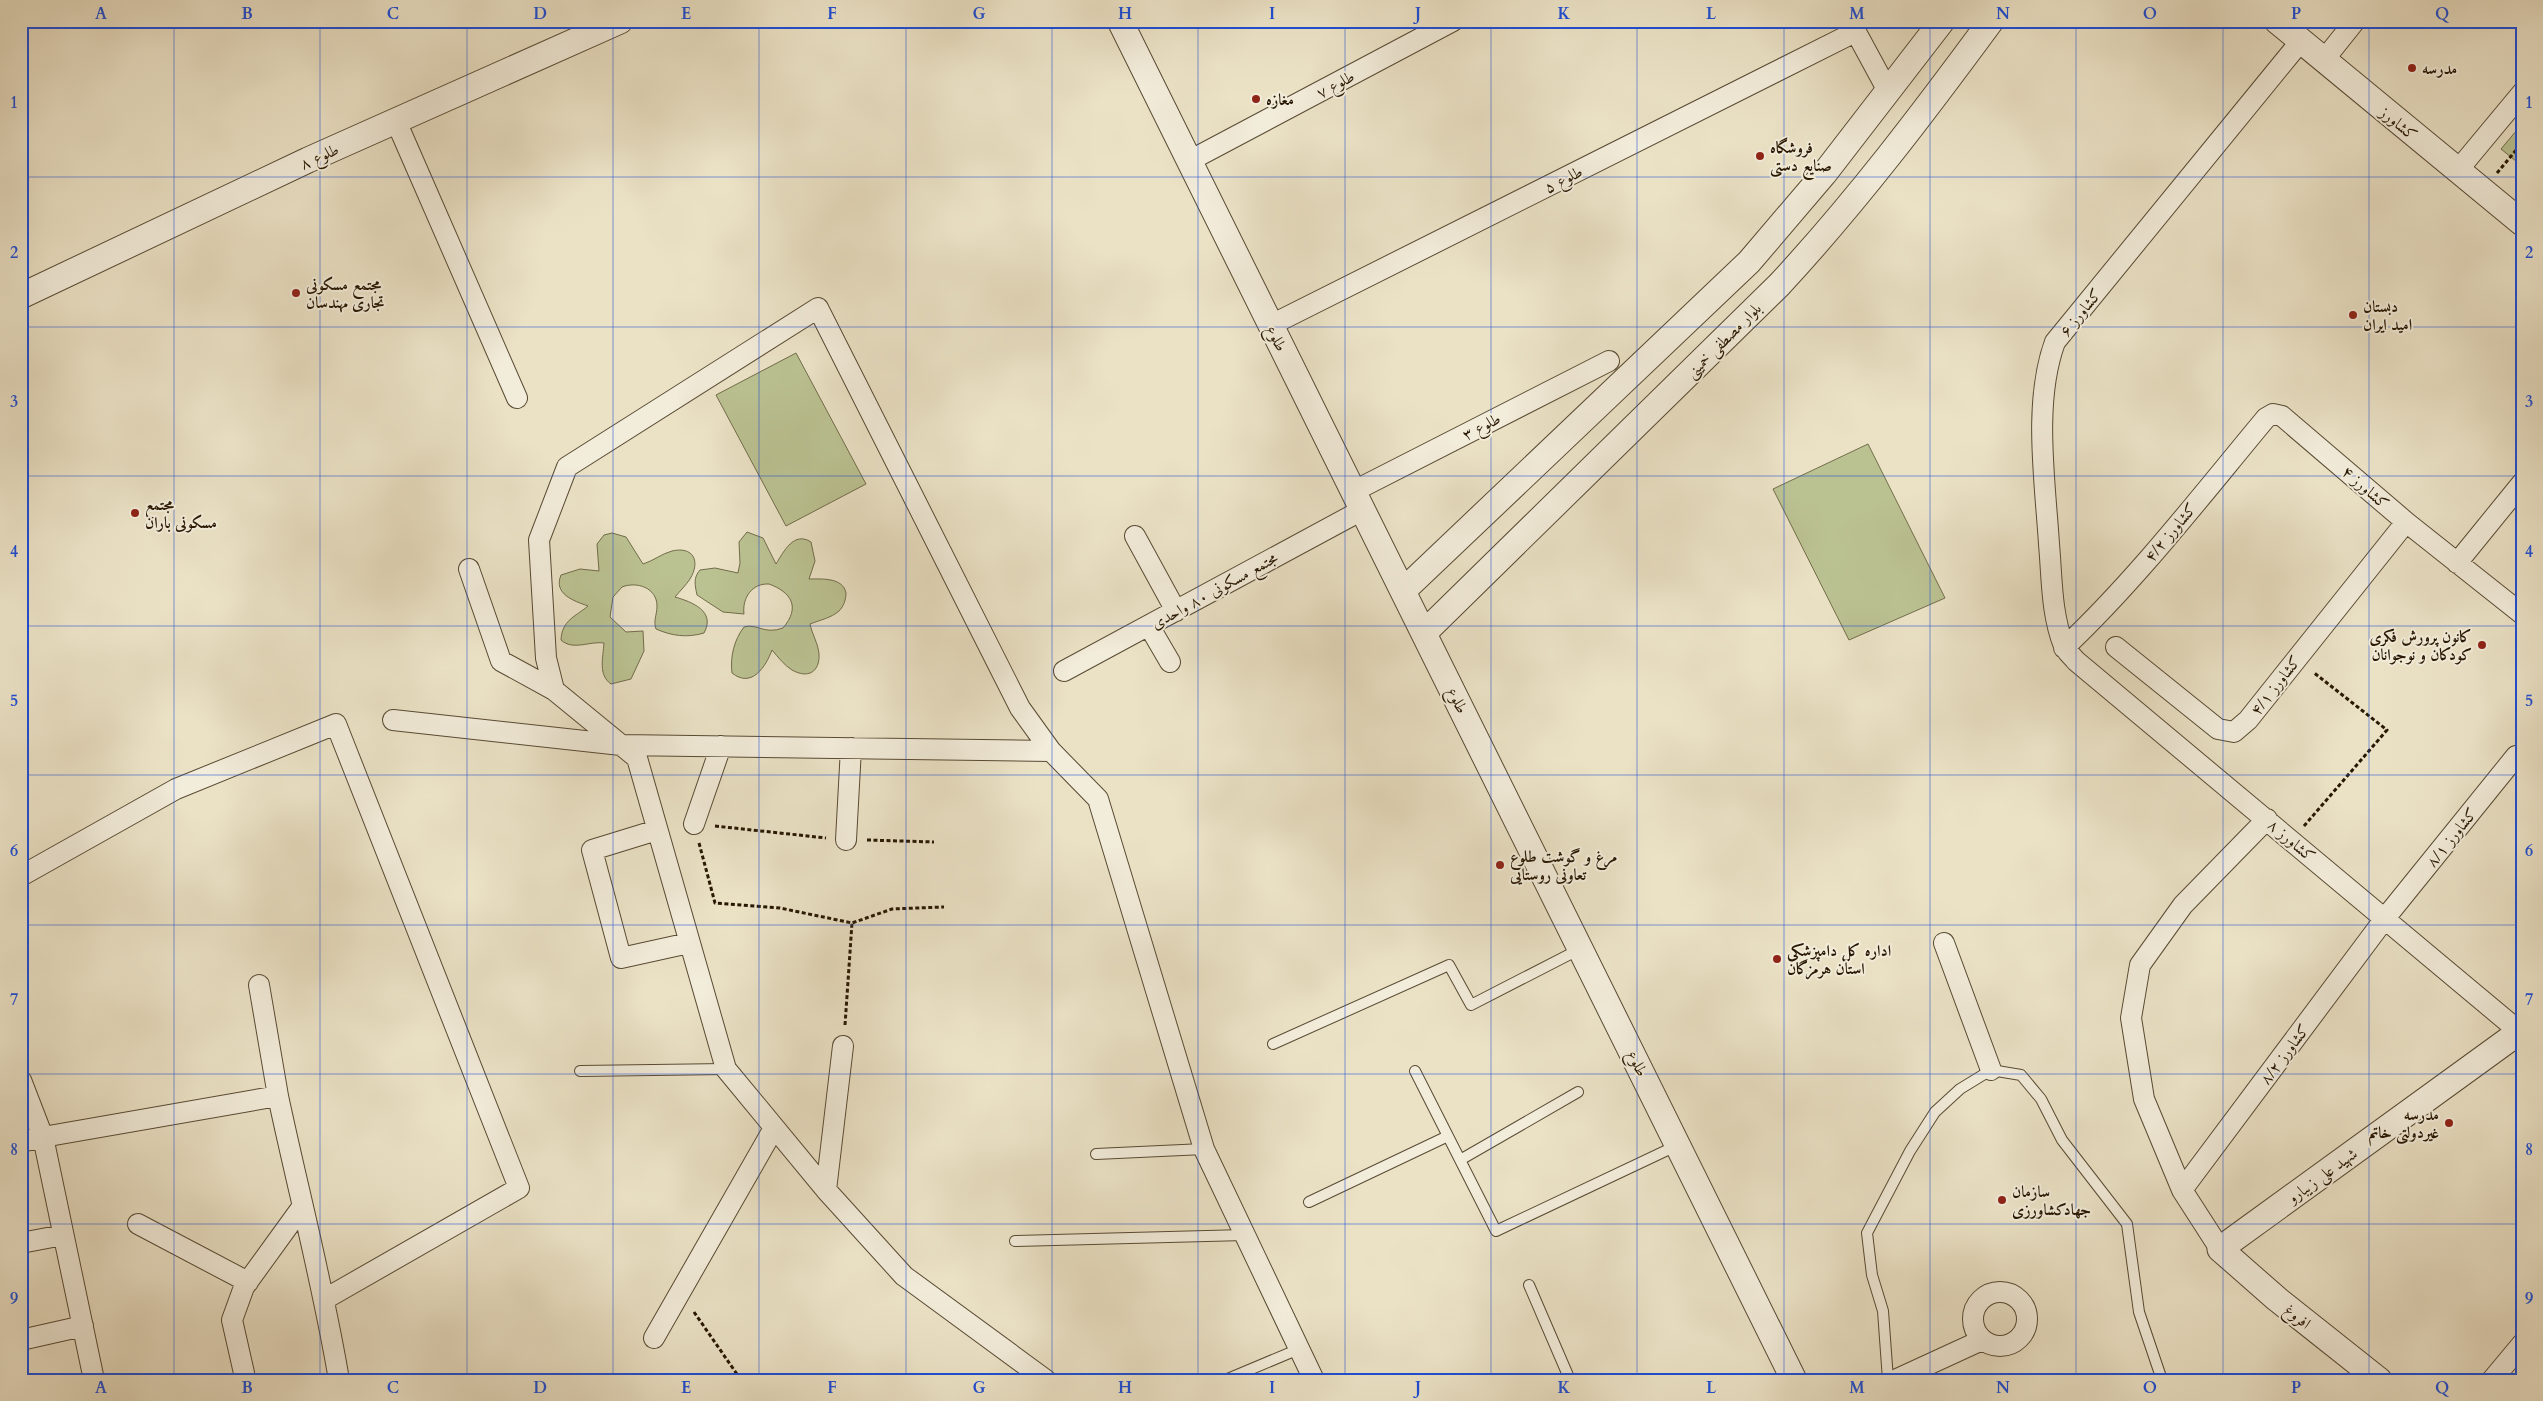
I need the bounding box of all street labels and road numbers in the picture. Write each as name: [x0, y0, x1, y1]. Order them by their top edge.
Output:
street label: طلوع ۷: [1312, 66, 1359, 106]
street label: کشاورز: [2373, 101, 2422, 146]
street label: طلوع ۸: [296, 139, 343, 177]
street label: طلوع ۵: [1540, 161, 1587, 201]
street label: کشاورز ۶: [2055, 284, 2107, 341]
street label: بلوار مصطفی خمینی: [1681, 298, 1766, 383]
street label: طلوع: [1258, 321, 1292, 356]
street label: طلوع ۳: [1458, 408, 1505, 448]
street label: کشاورز ۴: [2337, 461, 2394, 514]
street label: کشاورز ۴/۲: [2140, 498, 2202, 567]
street label: مجتمع مسکونی ۸۰ واحدی: [1147, 547, 1284, 638]
street label: کشاورز ۴/۱: [2245, 651, 2306, 720]
street label: طلوع: [1440, 684, 1473, 718]
street label: کشاورز ۸/۱: [2421, 803, 2483, 872]
street label: کشاورز ۸: [2263, 814, 2320, 867]
street label: کشاورز ۸/۲: [2255, 1020, 2315, 1089]
street label: طلوع: [1620, 1047, 1653, 1081]
street label: شهید علی زیبارو: [2282, 1143, 2362, 1210]
street label: افروغ: [2278, 1299, 2315, 1336]

